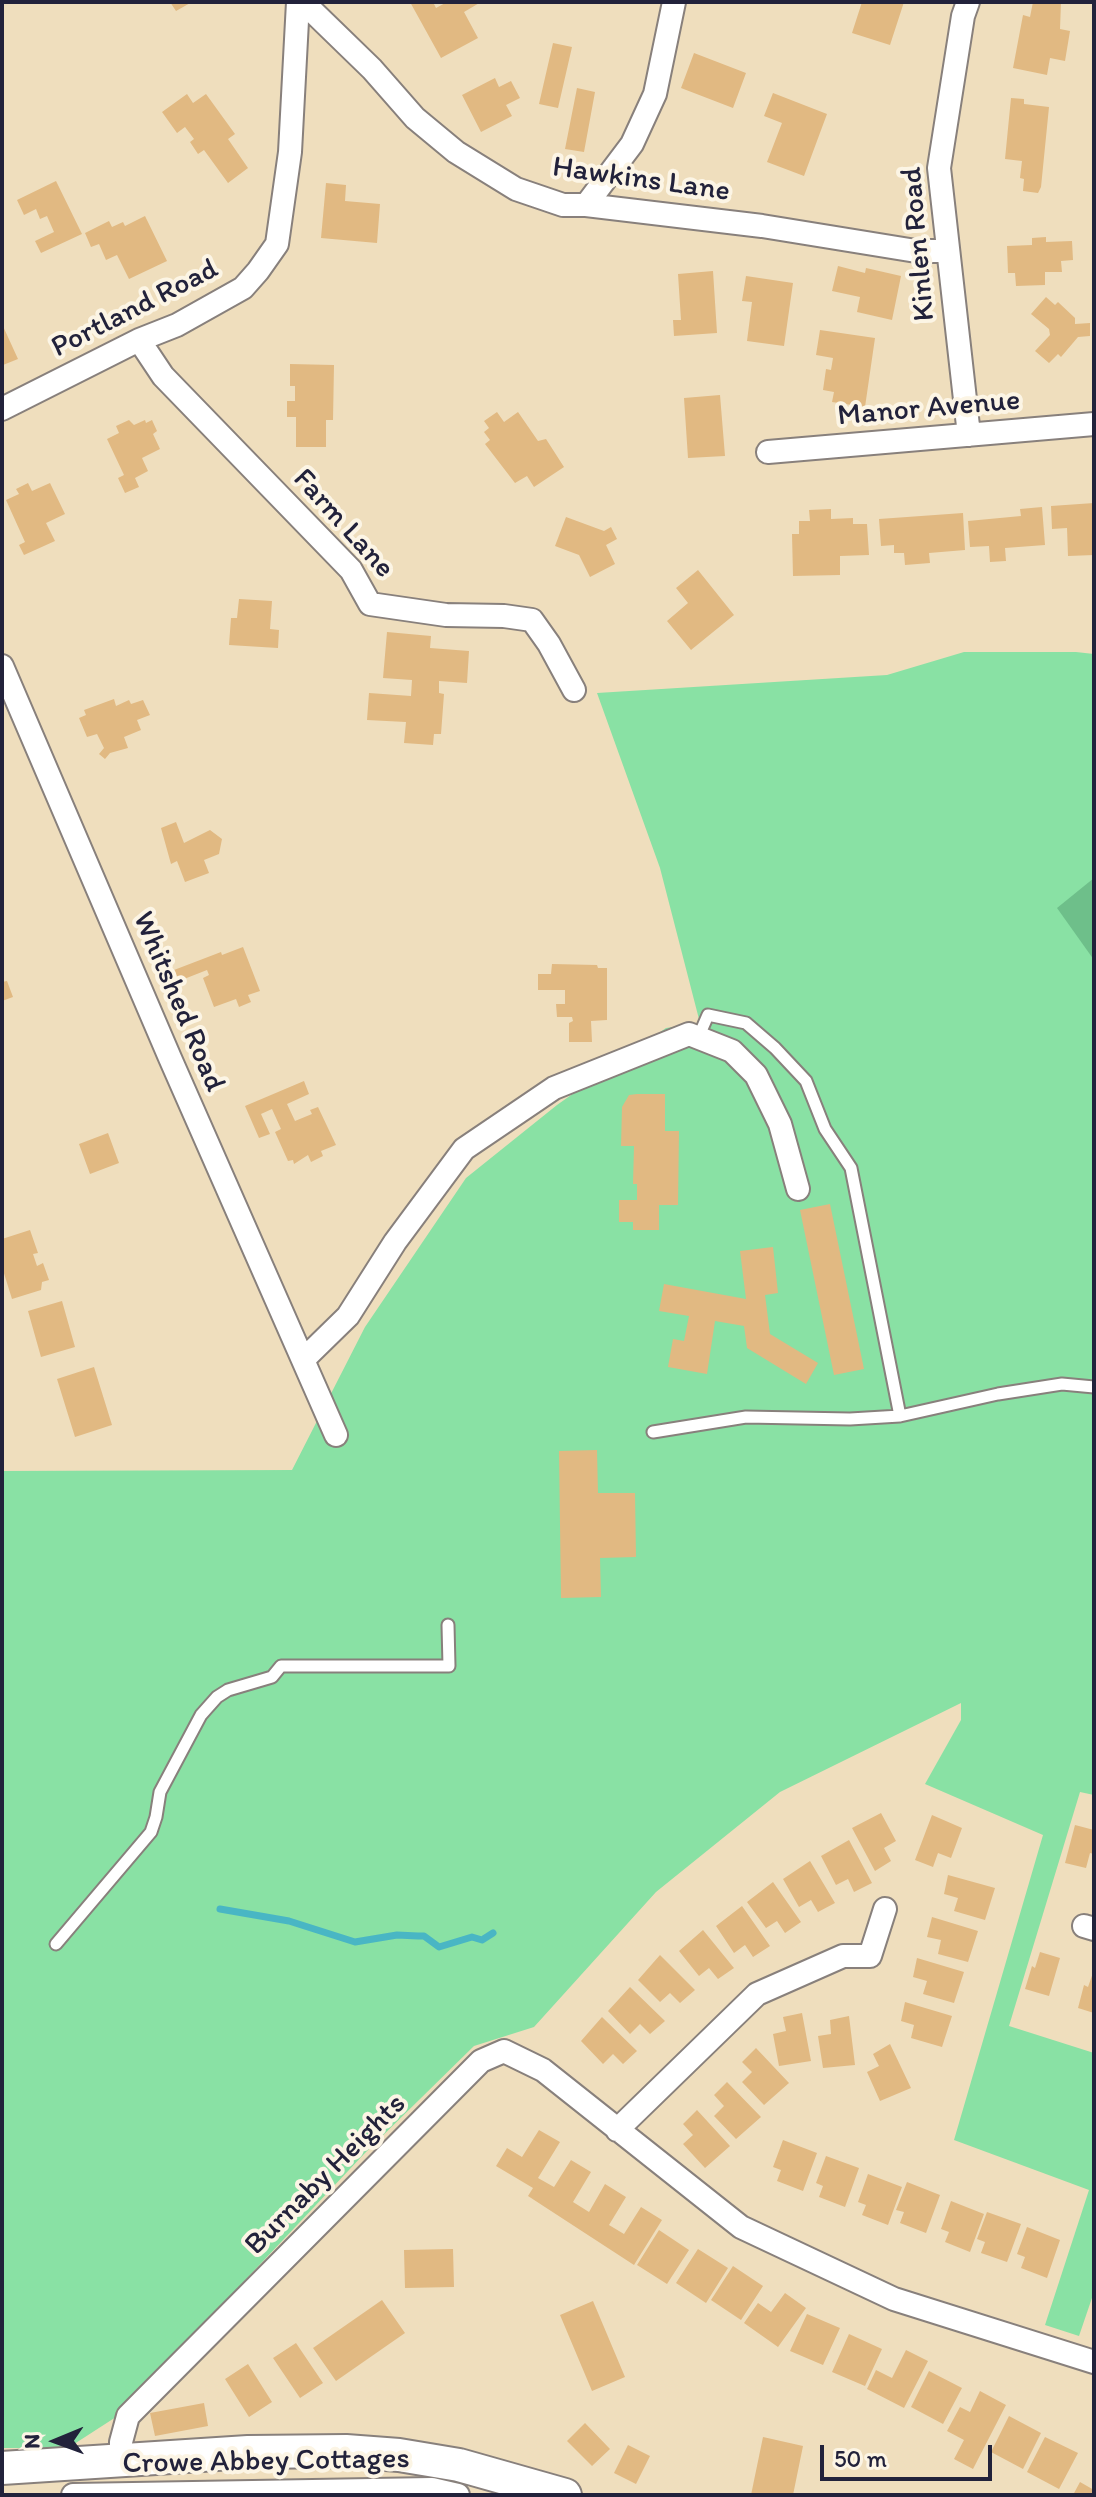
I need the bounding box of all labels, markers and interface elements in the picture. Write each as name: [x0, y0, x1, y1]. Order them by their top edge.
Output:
street label: Hawkins Lane: [550, 150, 732, 210]
street label: Kinlen Road: [894, 165, 944, 323]
street label: Portland Road: [46, 252, 224, 366]
street label: Manor Avenue: [836, 383, 1022, 435]
street label: Farm Lane: [285, 462, 401, 586]
street label: Whitshed Road: [124, 907, 232, 1097]
street label: Burnaby Heights: [238, 2087, 414, 2263]
north arrow: [16, 2401, 96, 2481]
scale bar: [824, 2429, 996, 2479]
text: N: [18, 2434, 45, 2449]
street label: Crowe Abbey Cottages: [122, 2441, 410, 2483]
text: 50 m: [834, 2444, 887, 2473]

